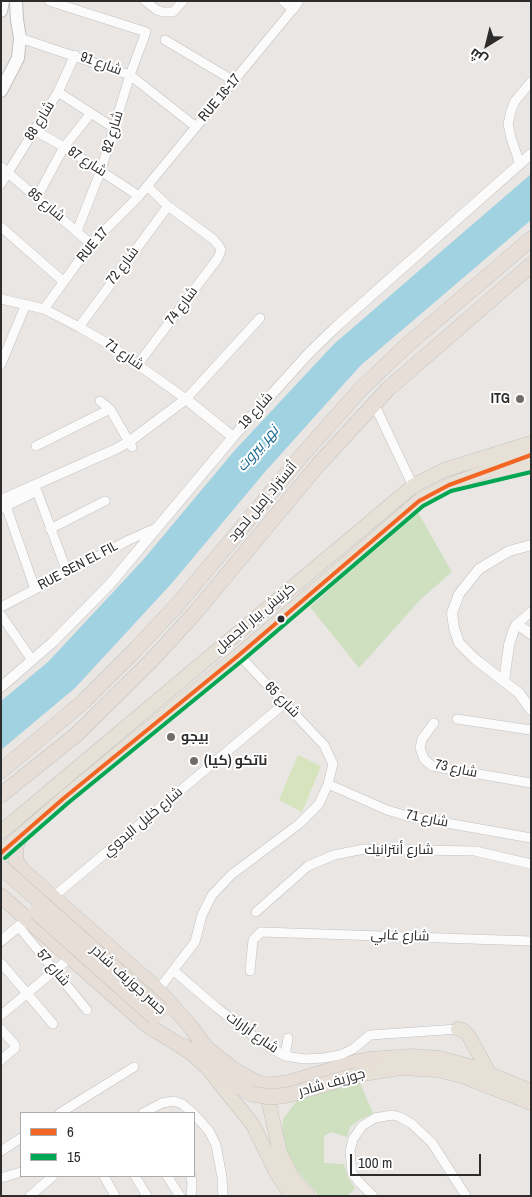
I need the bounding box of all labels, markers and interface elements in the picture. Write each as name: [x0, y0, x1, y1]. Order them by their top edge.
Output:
north arrow: [462, 20, 512, 70]
text: ش: [466, 45, 491, 70]
street label: شارع 91: [78, 49, 124, 79]
street label: RUE 16-17: [195, 71, 245, 125]
street label: شارع 88: [21, 98, 59, 144]
street label: شارع 82: [99, 109, 127, 155]
street label: شارع 87: [64, 143, 110, 181]
street label: شارع 85: [24, 185, 68, 225]
street label: RUE 17: [74, 224, 112, 266]
street label: شارع 72: [103, 244, 143, 288]
street label: شارع 74: [162, 284, 202, 328]
street label: شارع 71: [101, 336, 147, 374]
street label: شارع 19: [235, 389, 277, 433]
place label: ITG: [491, 391, 510, 407]
marker: ITG: [514, 393, 526, 405]
water label: نهر بيروت: [233, 422, 283, 476]
street label: أتستراد إميل لحود: [225, 459, 301, 545]
street label: RUE SEN EL FIL: [35, 538, 121, 594]
street label: كرنيش بيار الجميل: [211, 580, 299, 656]
unlabelled marker: [276, 614, 286, 624]
street label: شارع 65: [261, 679, 303, 721]
place label: بيجو: [181, 729, 209, 745]
marker: بيجو: [165, 731, 177, 743]
place label: ناتكو (كيا): [204, 753, 267, 769]
marker: ناتكو (كيا): [188, 755, 200, 767]
street label: شارع 73: [433, 756, 479, 782]
street label: شارع خليل البدوي: [100, 784, 186, 860]
street label: شارع 71: [404, 807, 450, 831]
street label: شارع أنترانيك: [364, 842, 434, 858]
street label: شارع غابي: [370, 927, 430, 945]
street label: جسر جوزيف شادر: [87, 942, 169, 1018]
street label: شارع 57: [33, 946, 73, 990]
street label: شارع أرارات: [223, 1009, 281, 1057]
street label: جوزيف شادر: [297, 1065, 367, 1101]
legend: [20, 1112, 195, 1177]
text: 6: [67, 1121, 74, 1142]
scale bar: [352, 1144, 483, 1176]
text: 15: [67, 1146, 81, 1167]
text: 100 m: [358, 1152, 392, 1173]

